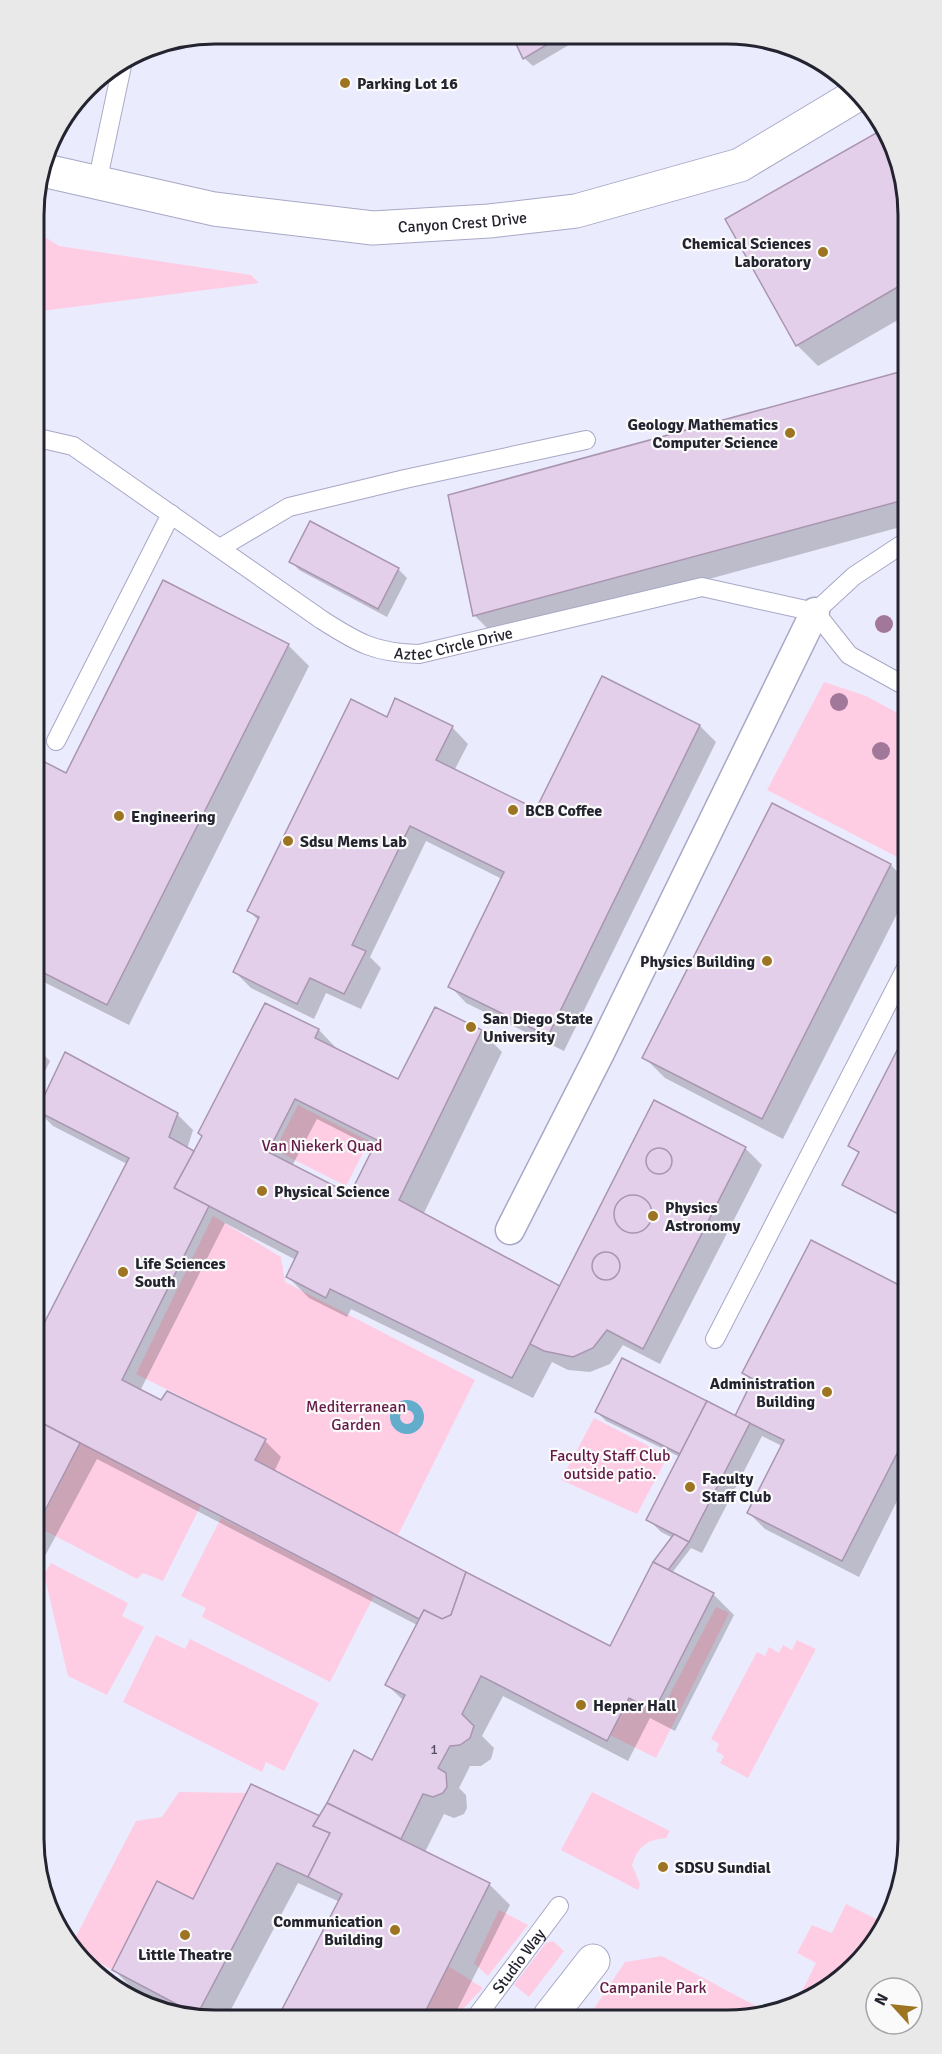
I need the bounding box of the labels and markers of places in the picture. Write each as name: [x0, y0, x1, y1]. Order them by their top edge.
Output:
place label: Parking Lot 16: [357, 74, 458, 94]
marker: Parking Lot 16: [338, 76, 352, 90]
place label: Chemical Sciences Laboratory: [682, 234, 811, 272]
marker: Chemical Sciences Laboratory: [816, 245, 830, 259]
place label: Geology Mathematics Computer Science: [627, 415, 778, 453]
marker: Geology Mathematics Computer Science: [783, 426, 797, 440]
place label: BCB Coffee: [525, 801, 602, 821]
marker: BCB Coffee: [506, 803, 520, 817]
place label: Engineering: [131, 807, 216, 827]
marker: Engineering: [112, 809, 126, 823]
place label: Sdsu Mems Lab: [300, 832, 407, 852]
marker: Sdsu Mems Lab: [281, 834, 295, 848]
place label: Physics Building: [640, 952, 755, 972]
marker: Physics Building: [760, 954, 774, 968]
place label: San Diego State University: [483, 1009, 593, 1047]
marker: San Diego State University: [464, 1020, 478, 1034]
place label: Physical Science: [274, 1182, 390, 1202]
marker: Physical Science: [255, 1184, 269, 1198]
place label: Physics Astronomy: [665, 1198, 741, 1236]
marker: Physics Astronomy: [646, 1209, 660, 1223]
place label: Life Sciences South: [135, 1254, 226, 1292]
marker: Life Sciences South: [116, 1265, 130, 1279]
place label: Administration Building: [710, 1374, 815, 1412]
marker: Administration Building: [820, 1385, 834, 1399]
place label: Faculty Staff Club: [702, 1469, 772, 1507]
marker: Faculty Staff Club: [683, 1480, 697, 1494]
place label: Hepner Hall: [593, 1696, 676, 1716]
marker: Hepner Hall: [574, 1698, 588, 1712]
place label: SDSU Sundial: [675, 1858, 771, 1878]
marker: SDSU Sundial: [656, 1860, 670, 1874]
place label: Communication Building: [273, 1912, 383, 1950]
marker: Communication Building: [388, 1923, 402, 1937]
marker: Little Theatre: [178, 1928, 192, 1942]
place label: Little Theatre: [138, 1945, 232, 1965]

